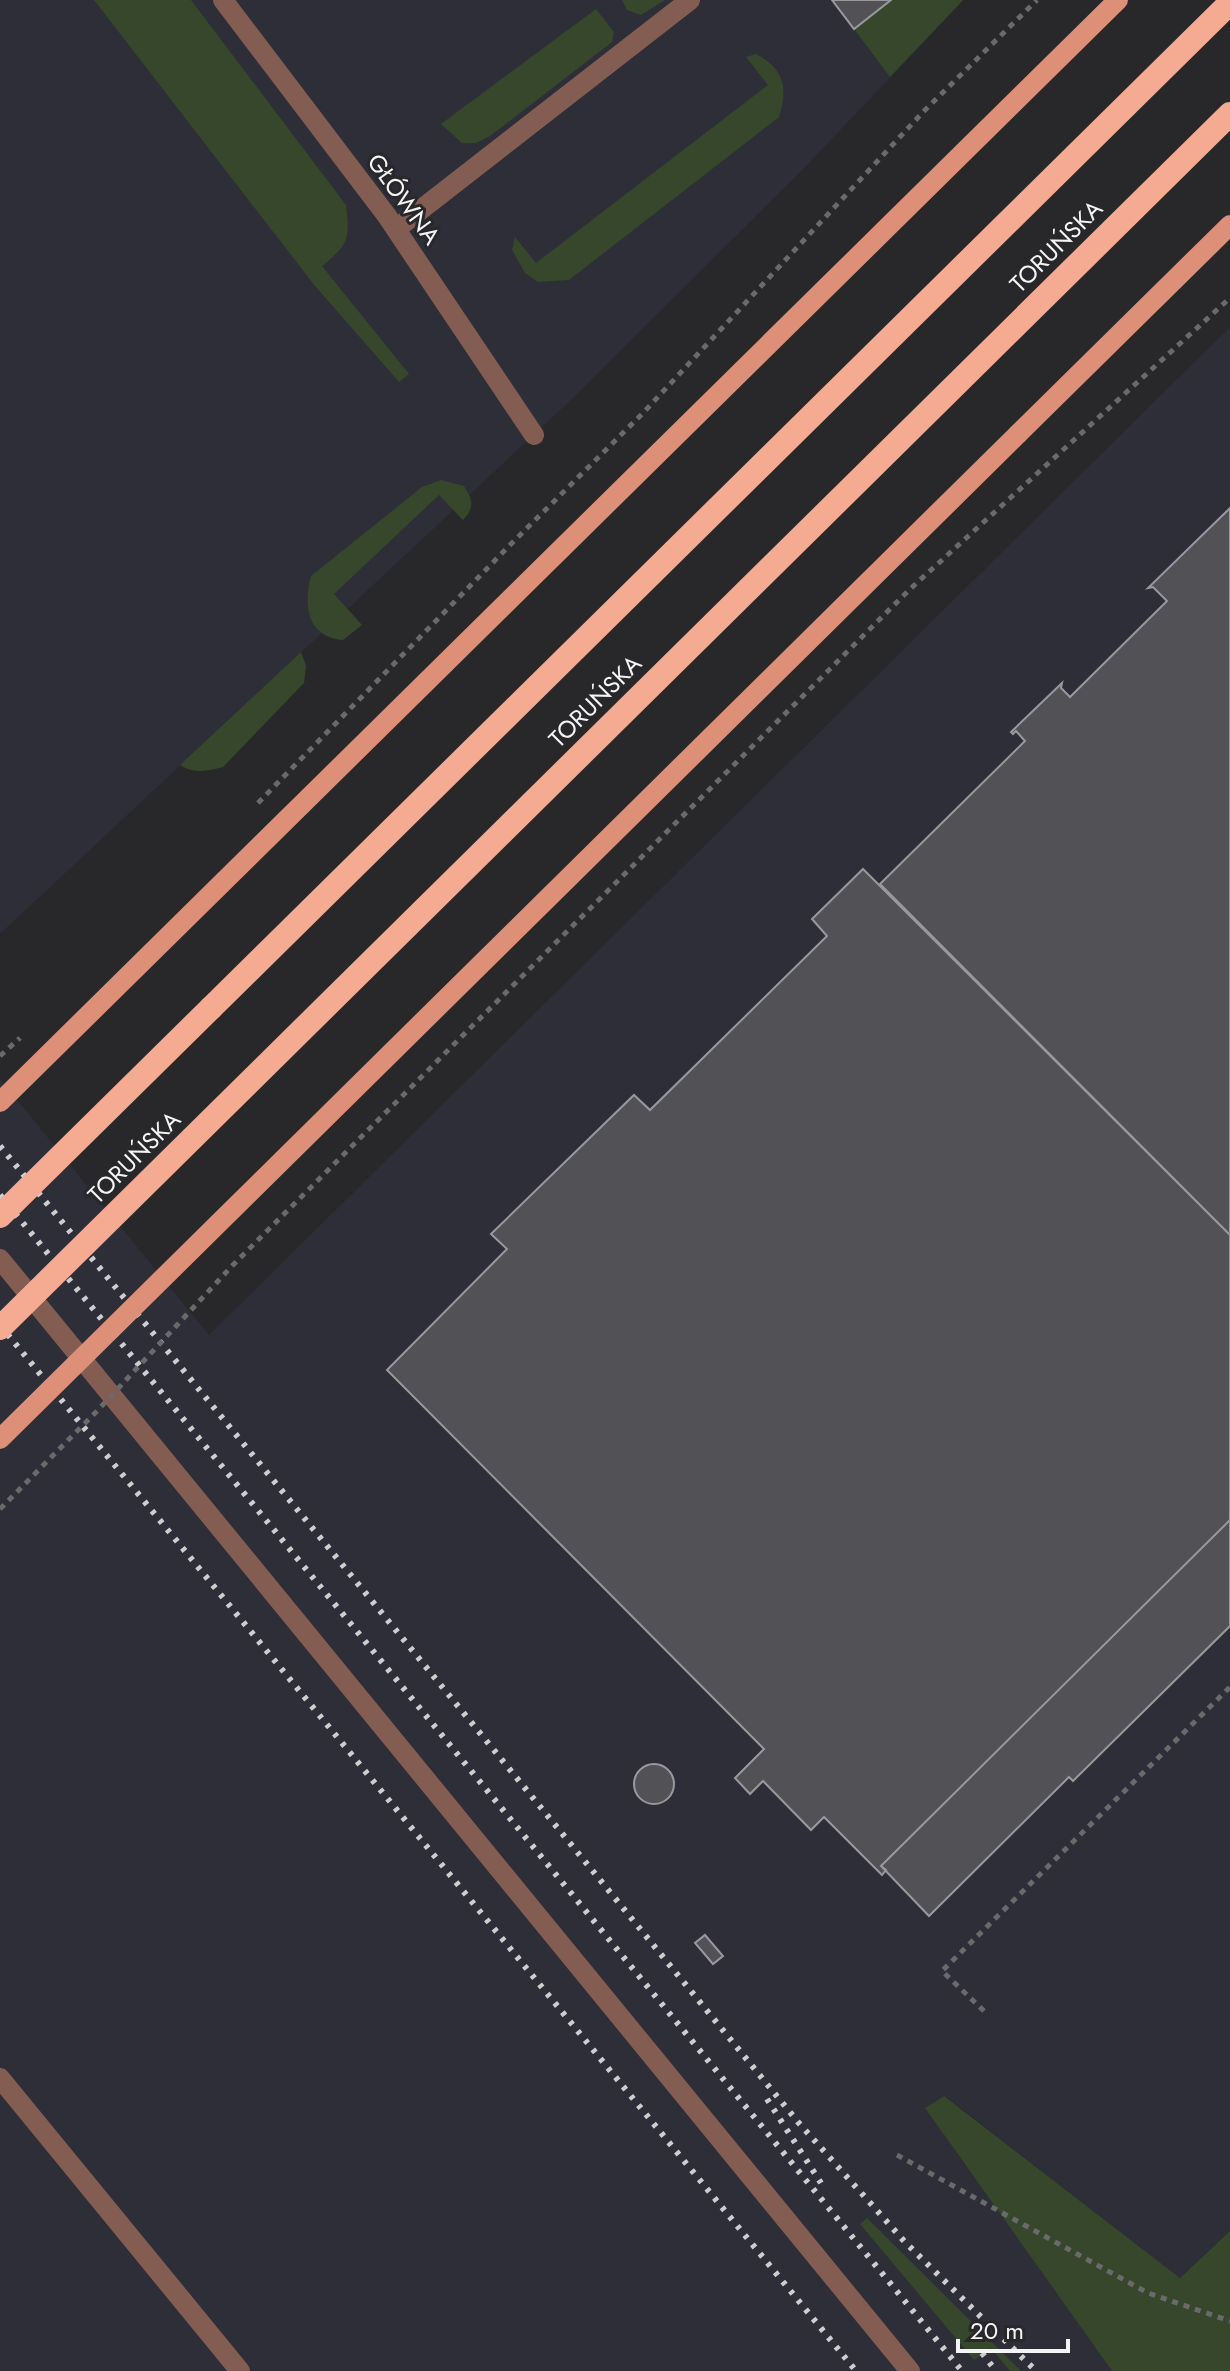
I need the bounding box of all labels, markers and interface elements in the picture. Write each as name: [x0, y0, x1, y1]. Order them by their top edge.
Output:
street label: GŁÓWNA: [359, 146, 449, 252]
street label: TORUŃSKA: [1002, 192, 1110, 300]
street label: TORUŃSKA: [541, 647, 649, 755]
street label: TORUŃSKA: [80, 1103, 188, 1211]
scale bar: [958, 2303, 1068, 2353]
text: 20 m: [970, 2313, 1024, 2348]

